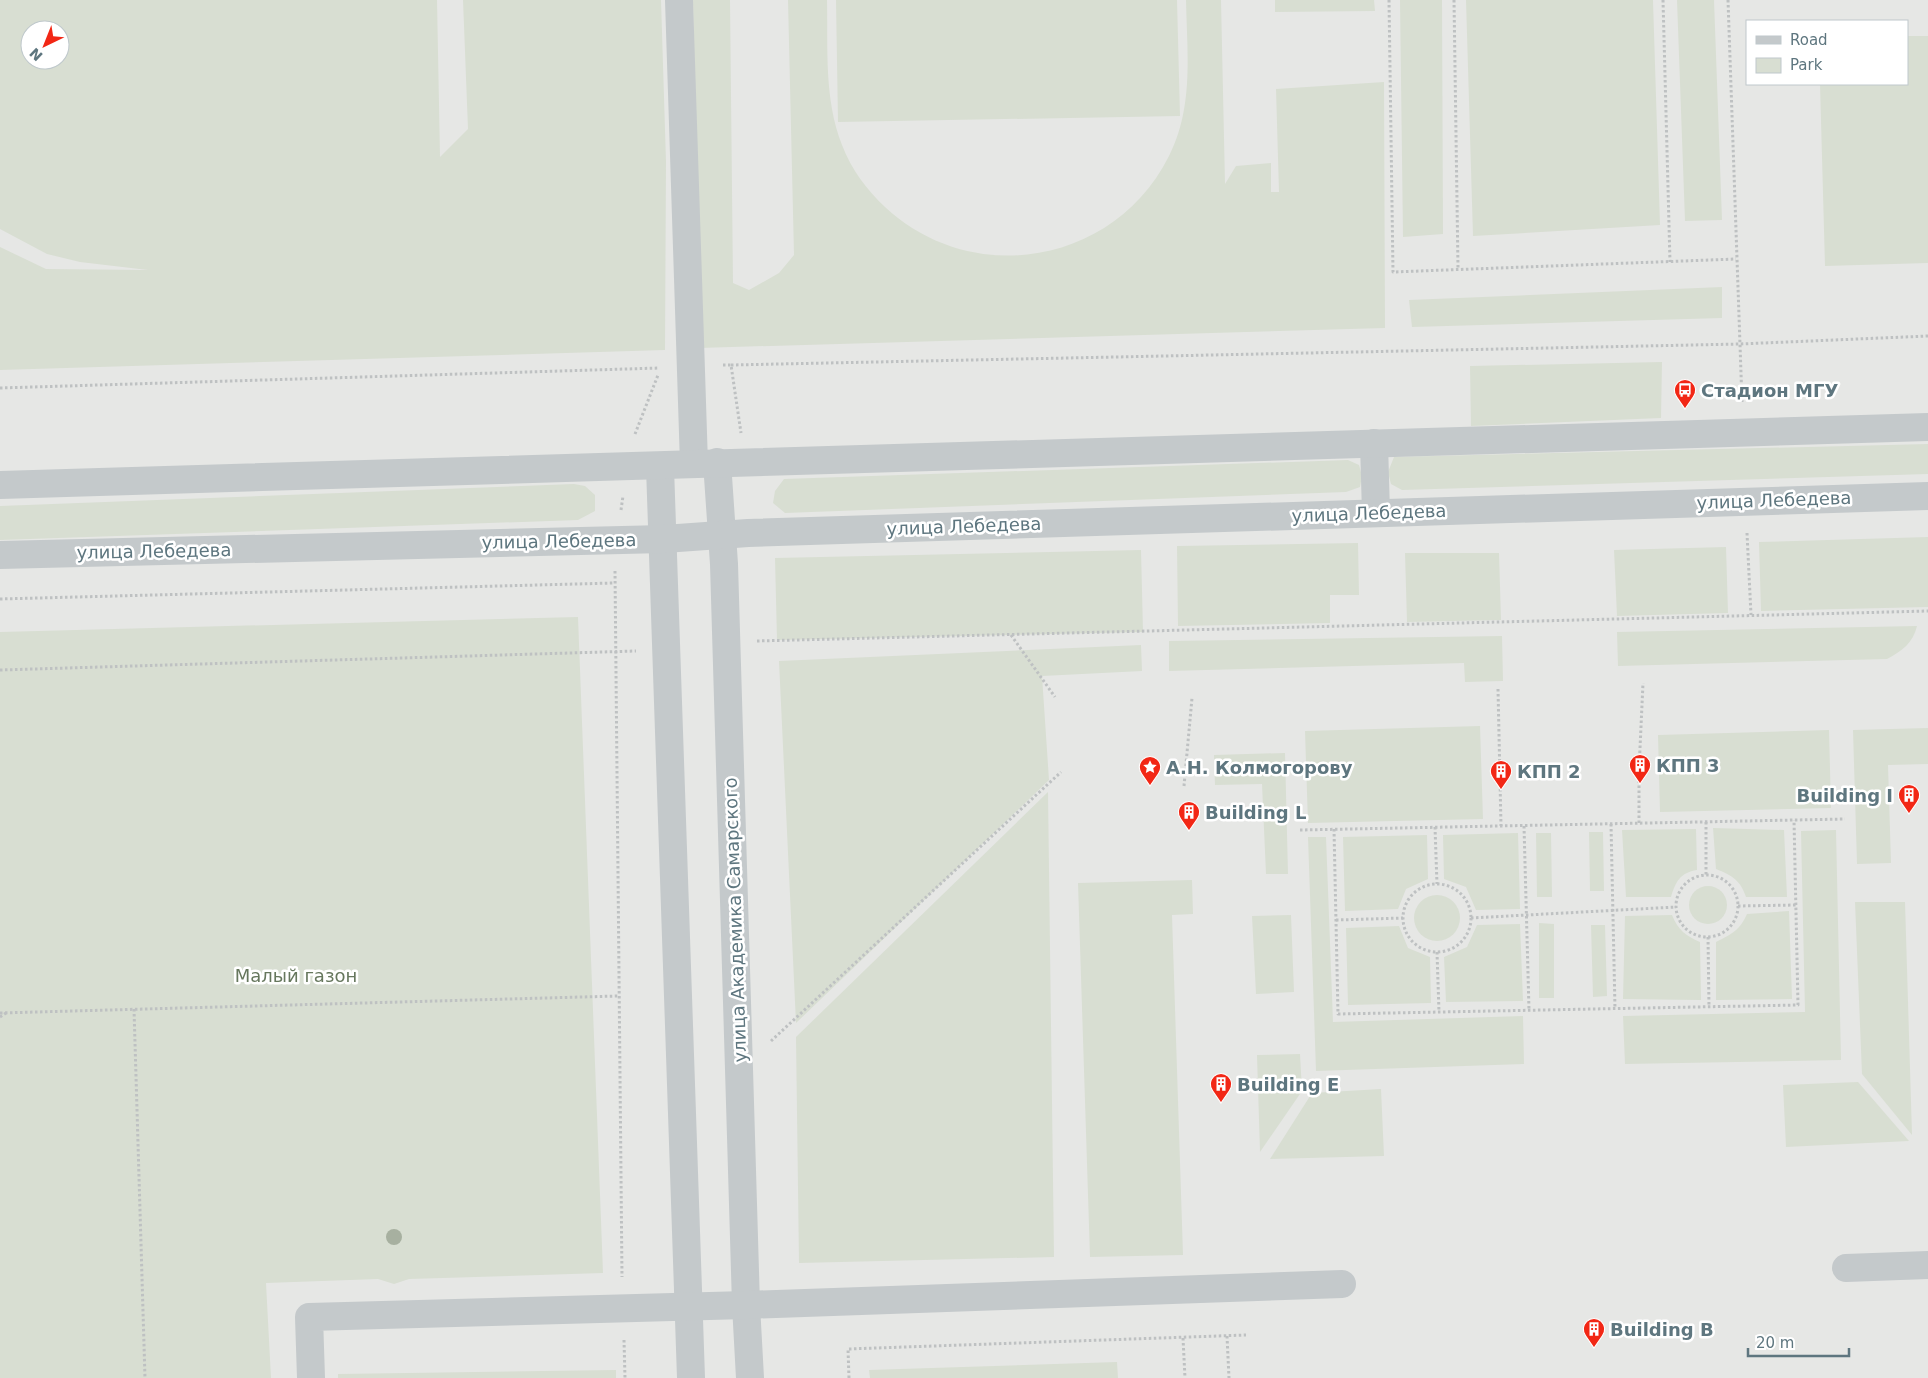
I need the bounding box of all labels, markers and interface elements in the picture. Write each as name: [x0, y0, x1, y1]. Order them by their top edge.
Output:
north arrow: [20, 20, 70, 70]
legend: [1746, 20, 1908, 85]
text: Road: [1790, 31, 1828, 49]
text: N: [26, 45, 46, 64]
text: Park: [1790, 56, 1823, 74]
bus stop icon: Стадион МГУ: [1673, 378, 1697, 409]
place label: Стадион МГУ: [1701, 380, 1838, 401]
street label: улица Лебедева: [1696, 487, 1852, 513]
street label: улица Лебедева: [1291, 500, 1447, 526]
street label: улица Лебедева: [886, 513, 1042, 539]
street label: улица Лебедева: [481, 529, 637, 553]
street label: улица Лебедева: [76, 539, 232, 563]
building icon: КПП 3: [1628, 753, 1652, 784]
place icon: А.Н. Колмогорову: [1138, 755, 1162, 786]
place label: КПП 3: [1656, 755, 1720, 776]
place label: А.Н. Колмогорову: [1166, 757, 1353, 778]
building icon: КПП 2: [1489, 759, 1513, 790]
place label: КПП 2: [1517, 761, 1581, 782]
street label: улица Академика Самарского: [720, 777, 750, 1063]
building icon: Building I: [1897, 783, 1921, 814]
place label: Building I: [1796, 785, 1893, 806]
building icon: Building L: [1177, 800, 1201, 831]
place label: Building L: [1205, 802, 1306, 823]
park label: Малый газон: [235, 965, 357, 986]
building icon: Building E: [1209, 1072, 1233, 1103]
place label: Building E: [1237, 1074, 1339, 1095]
building icon: Building B: [1582, 1317, 1606, 1348]
place label: Building B: [1610, 1319, 1714, 1340]
scale bar: [1748, 1326, 1849, 1358]
text: 20 m: [1756, 1334, 1794, 1352]

